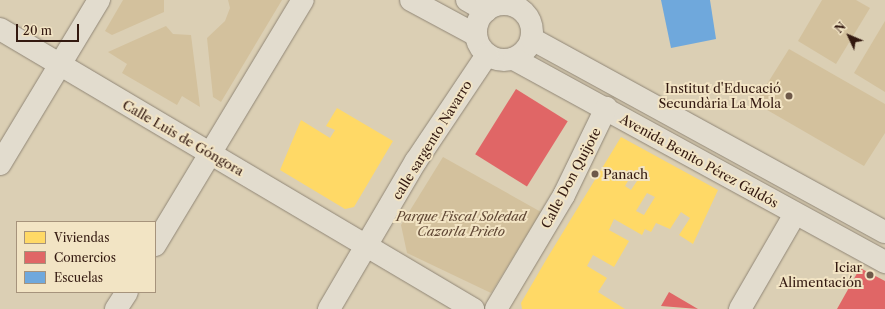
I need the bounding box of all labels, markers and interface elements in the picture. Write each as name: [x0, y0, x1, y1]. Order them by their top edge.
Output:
scale bar: [18, 16, 81, 42]
north arrow: [829, 16, 869, 56]
text: N: [832, 19, 849, 36]
text: 20 m: [23, 23, 52, 38]
street label: calle sargento Navarro: [389, 78, 475, 202]
place label: Institut d'Educació Secundària La Mola: [658, 81, 781, 112]
marker: Institut d'Educació Secundària La Mola: [784, 91, 794, 101]
street label: Calle Luis de Góngora: [120, 97, 246, 179]
street label: Avenida Benito Pérez Galdós: [617, 111, 781, 211]
street label: Calle Don Quijote: [538, 125, 604, 231]
place label: Panach: [603, 166, 648, 182]
marker: Panach: [590, 169, 600, 179]
park label: Parque Fiscal Soledad Cazorla Prieto: [396, 209, 526, 240]
legend: [16, 221, 156, 293]
text: Viviendas: [54, 230, 109, 245]
text: Comercios: [54, 250, 116, 265]
place label: Iciar Alimentación: [779, 260, 862, 291]
text: Escuelas: [54, 270, 103, 285]
marker: Iciar Alimentación: [865, 270, 875, 280]

